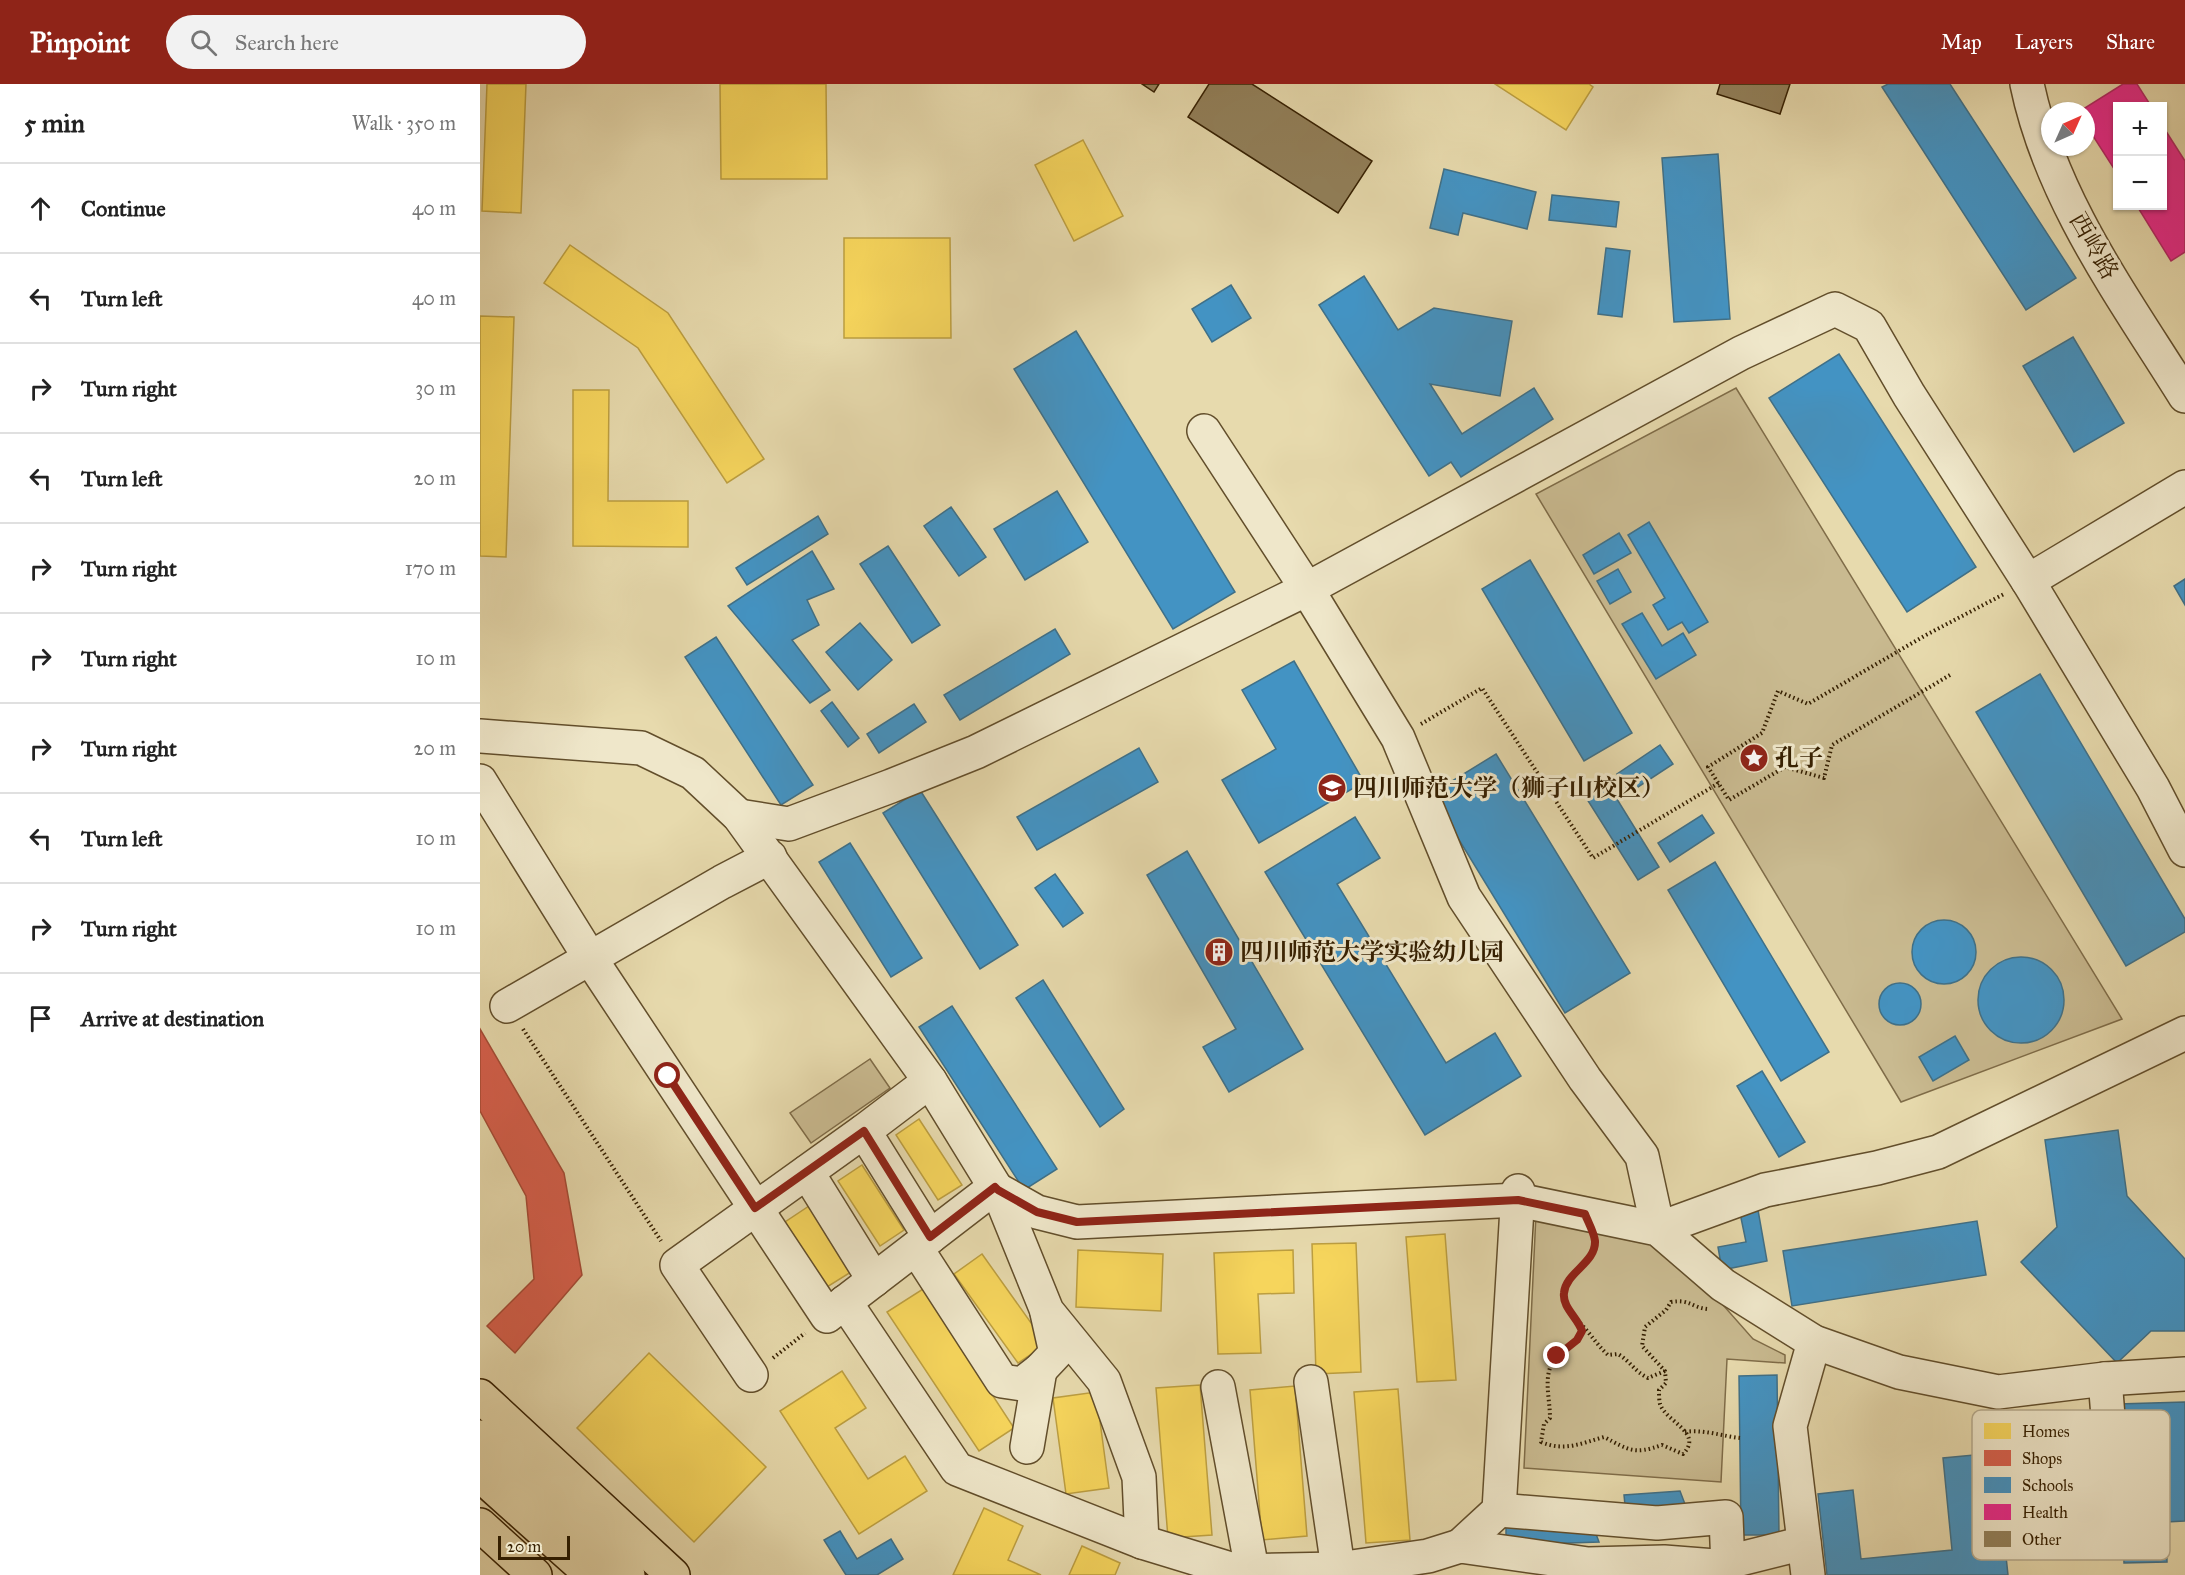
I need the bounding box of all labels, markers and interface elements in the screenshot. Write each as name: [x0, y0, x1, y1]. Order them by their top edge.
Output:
search box: [166, 15, 586, 69]
text: Pinpoint: [30, 25, 130, 60]
icon: search: [187, 26, 220, 59]
text: Search here: [235, 29, 339, 56]
text: Map: [1941, 29, 1982, 55]
text: Layers: [2015, 29, 2073, 55]
text: Share: [2106, 29, 2155, 55]
north arrow: [2041, 102, 2095, 156]
map controls: [2113, 102, 2167, 210]
button: +: [2113, 102, 2167, 156]
text: 5 min: [24, 107, 85, 139]
text: Walk · 350 m: [352, 111, 456, 135]
button: −: [2113, 156, 2167, 210]
icon: ahead: [24, 192, 57, 225]
text: Continue: [81, 195, 166, 222]
text: 40 m: [412, 196, 456, 220]
street label: 西岭路: [2063, 207, 2125, 285]
icon: left: [24, 282, 57, 315]
text: Turn left: [81, 285, 163, 312]
text: 40 m: [412, 286, 456, 310]
icon: right: [24, 372, 57, 405]
text: Turn right: [81, 375, 177, 402]
text: 30 m: [415, 376, 456, 400]
icon: left: [24, 462, 57, 495]
text: Turn left: [81, 465, 163, 492]
text: 20 m: [413, 466, 456, 490]
icon: right: [24, 552, 57, 585]
text: Turn right: [81, 555, 177, 582]
text: 170 m: [405, 556, 456, 580]
icon: right: [24, 642, 57, 675]
text: Turn right: [81, 645, 177, 672]
text: 10 m: [415, 646, 456, 670]
icon: right: [24, 732, 57, 765]
text: Turn right: [81, 735, 177, 762]
text: 20 m: [413, 736, 456, 760]
place icon: 孔子: [1738, 742, 1770, 774]
place label: 孔子: [1775, 743, 1823, 773]
school or university icon: 四川师范大学（狮子山校区）: [1316, 772, 1348, 804]
place label: 四川师范大学（狮子山校区）: [1353, 773, 1665, 803]
icon: left: [24, 822, 57, 855]
text: Turn left: [81, 825, 163, 852]
text: 10 m: [415, 826, 456, 850]
icon: right: [24, 912, 57, 945]
text: Turn right: [81, 915, 177, 942]
text: 10 m: [415, 916, 456, 940]
building icon: 四川师范大学实验幼儿园: [1203, 936, 1235, 968]
place label: 四川师范大学实验幼儿园: [1240, 937, 1504, 967]
icon: arrive: [24, 1002, 57, 1035]
text: Arrive at destination: [81, 1005, 264, 1032]
route start: [654, 1062, 680, 1088]
route end: [1543, 1342, 1569, 1368]
legend: [1972, 1410, 2170, 1560]
text: Homes: [2022, 1422, 2070, 1441]
text: Shops: [2022, 1449, 2062, 1468]
text: Schools: [2022, 1476, 2073, 1495]
text: Health: [2022, 1503, 2068, 1522]
text: Other: [2022, 1530, 2061, 1549]
scale bar: [498, 1533, 570, 1560]
text: 20 m: [507, 1537, 541, 1556]

